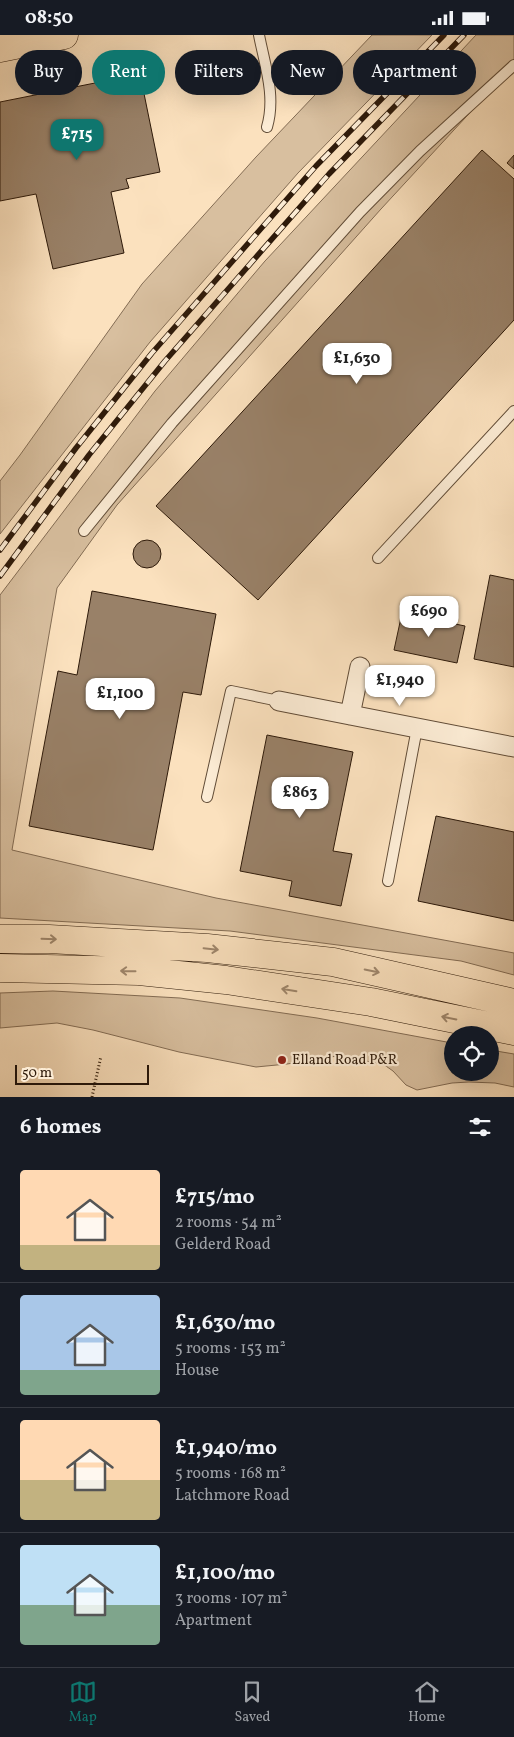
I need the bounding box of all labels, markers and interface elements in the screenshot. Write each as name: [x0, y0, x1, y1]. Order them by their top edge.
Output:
text: 08:50: [25, 5, 73, 31]
chip: Buy: [15, 50, 82, 95]
chip: Rent: [92, 50, 165, 95]
chip: Filters: [175, 50, 261, 95]
chip: New: [271, 50, 343, 95]
chip: Apartment: [353, 50, 476, 95]
pin: £715: [47, 119, 107, 161]
text: £715: [61, 124, 93, 146]
pin: £1,630: [316, 343, 398, 385]
text: £1,630: [334, 348, 380, 370]
pin: £690: [399, 595, 459, 638]
text: £690: [411, 601, 447, 623]
pin: £1,940: [359, 665, 441, 707]
text: £1,940: [376, 670, 424, 692]
pin: £1,100: [79, 677, 161, 720]
text: £1,100: [97, 683, 143, 705]
pin: £863: [270, 777, 330, 819]
text: £863: [283, 782, 317, 804]
one-way arrow: [40, 935, 56, 944]
one-way arrow: [203, 944, 219, 954]
one-way arrow: [120, 966, 136, 976]
one-way arrow: [363, 967, 379, 976]
one-way arrow: [281, 985, 297, 995]
one-way arrow: [441, 1013, 457, 1022]
map controls: [444, 1026, 499, 1081]
button: locate: [444, 1026, 499, 1081]
place label: Elland Road P&R: [292, 1051, 398, 1070]
marker: Elland Road P&R: [276, 1054, 288, 1066]
scale bar: [15, 1062, 149, 1085]
text: 50 m: [22, 1064, 52, 1083]
text: 6 homes: [20, 1113, 101, 1142]
icon: filters: [466, 1113, 494, 1141]
text: £715/mo: [175, 1183, 255, 1212]
icon: home: [60, 1190, 120, 1250]
text: 2 rooms · 54 m²: [175, 1212, 282, 1234]
text: Gelderd Road: [175, 1234, 271, 1256]
text: £1,630/mo: [175, 1309, 275, 1338]
icon: home: [60, 1315, 120, 1375]
text: 5 rooms · 153 m²: [175, 1338, 286, 1360]
text: House: [175, 1360, 219, 1382]
text: £1,940/mo: [175, 1434, 277, 1463]
icon: home: [60, 1440, 120, 1500]
text: 5 rooms · 168 m²: [175, 1463, 286, 1485]
text: Latchmore Road: [175, 1485, 290, 1507]
text: £1,100/mo: [175, 1559, 275, 1588]
icon: home: [60, 1565, 120, 1625]
text: 3 rooms · 107 m²: [175, 1588, 288, 1610]
text: Apartment: [175, 1610, 252, 1632]
tab: Map: [69, 1678, 97, 1727]
tab: Saved: [234, 1678, 271, 1727]
tab: Home: [408, 1678, 445, 1727]

